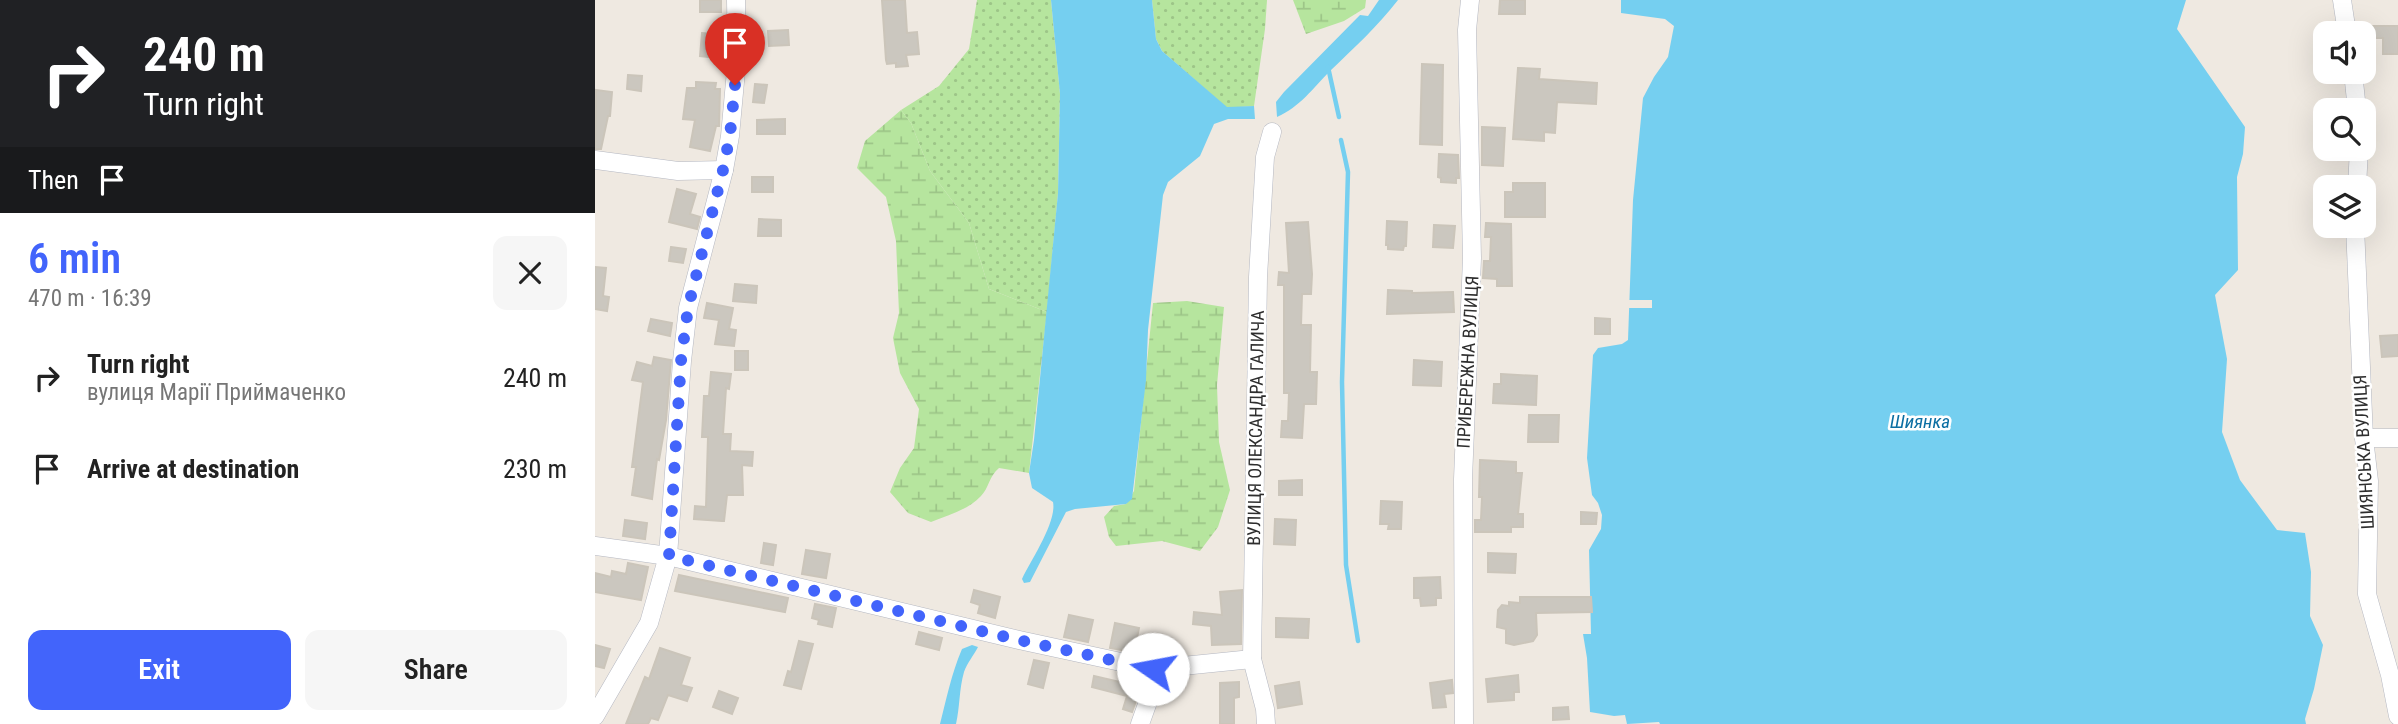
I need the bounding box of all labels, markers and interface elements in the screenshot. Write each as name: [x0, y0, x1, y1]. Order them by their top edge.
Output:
pin: [705, 13, 765, 85]
map controls: [2313, 21, 2376, 238]
button: sound: [2313, 21, 2376, 84]
icon: arrive: [716, 24, 754, 62]
text: 240 m: [143, 26, 265, 83]
icon: right: [28, 28, 119, 119]
text: Turn right: [143, 85, 264, 123]
button: search: [2313, 98, 2376, 161]
icon: arrive: [93, 161, 131, 199]
text: Then: [28, 165, 79, 195]
button: layers: [2313, 175, 2376, 238]
text: 6 min: [28, 234, 121, 283]
button: close: [493, 236, 567, 310]
street label: ПРИБЕРЕЖНА ВУЛИЦЯ: [1452, 275, 1483, 449]
text: 470 m · 16:39: [28, 285, 152, 312]
street label: ВУЛИЦЯ ОЛЕКСАНДРА ГАЛИЧА: [1243, 309, 1268, 546]
text: Turn right: [87, 349, 189, 379]
icon: right: [28, 359, 66, 397]
text: 240 m: [503, 363, 567, 393]
street label: ШИЯНСЬКА ВУЛИЦЯ: [2349, 374, 2378, 530]
text: вулиця Марії Приймаченко: [87, 379, 346, 406]
water label: Шиянка: [1890, 410, 1950, 433]
icon: arrive: [28, 450, 66, 488]
text: Arrive at destination: [87, 454, 299, 484]
text: 230 m: [503, 454, 567, 484]
button: Exit: [28, 630, 291, 710]
button: Share: [305, 630, 567, 710]
position arrow: [1116, 632, 1190, 706]

